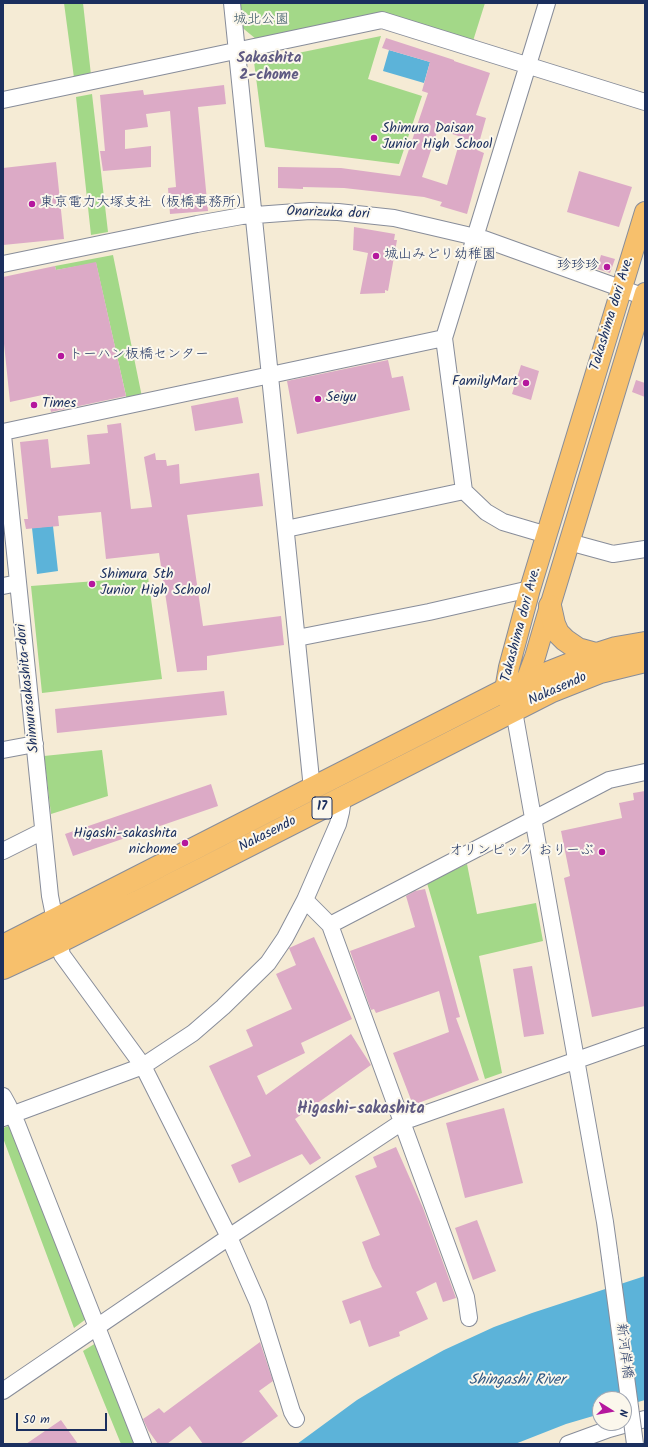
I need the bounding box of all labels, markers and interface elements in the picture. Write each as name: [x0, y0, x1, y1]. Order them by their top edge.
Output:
park label: 城北公園: [233, 13, 289, 29]
district label: Sakashita 2-chome: [237, 50, 301, 85]
place label: Shimura Daisan Junior High School: [382, 122, 492, 154]
marker: Shimura Daisan Junior High School: [369, 133, 379, 143]
place label: 東京電力大塚支社（板橋事務所）: [40, 196, 250, 212]
marker: 東京電力大塚支社（板橋事務所）: [27, 199, 37, 209]
street label: Onarizuka dori: [286, 204, 370, 224]
place label: 城山みどり幼稚園: [384, 248, 496, 264]
marker: 城山みどり幼稚園: [371, 251, 381, 261]
street label: Takashima dori Ave.: [588, 255, 638, 373]
place label: 珍珍珍: [557, 259, 599, 275]
marker: 珍珍珍: [602, 262, 612, 272]
place label: トーハン板橋センター: [69, 348, 209, 364]
marker: トーハン板橋センター: [56, 351, 66, 361]
place label: FamilyMart: [452, 375, 518, 391]
marker: FamilyMart: [521, 378, 531, 388]
place label: Seiyu: [326, 391, 356, 407]
marker: Seiyu: [313, 394, 323, 404]
place label: Times: [42, 397, 76, 413]
marker: Times: [29, 400, 39, 410]
street label: Takashima dori Ave.: [499, 566, 545, 684]
place label: Shimura 5th Junior High School: [100, 568, 210, 600]
marker: Shimura 5th Junior High School: [87, 579, 97, 589]
street label: Shimurasakashita-dori: [14, 623, 44, 753]
street label: Nakasendo: [526, 670, 590, 710]
road number: 17: [312, 797, 332, 819]
street label: Nakasendo: [236, 813, 300, 857]
place label: Higashi-sakashita nichome: [73, 827, 177, 860]
marker: Higashi-sakashita nichome: [180, 838, 190, 848]
place label: オリンピック おりーぶ: [449, 844, 594, 860]
marker: オリンピック おりーぶ: [597, 847, 607, 857]
district label: Higashi-sakashita: [297, 1100, 425, 1120]
street label: 新河岸橋: [611, 1322, 635, 1380]
water label: Shingashi River: [469, 1372, 565, 1390]
north arrow: [592, 1391, 632, 1431]
scale bar: [18, 1405, 109, 1431]
text: N: [613, 1408, 632, 1418]
text: 50 m: [23, 1410, 50, 1429]

